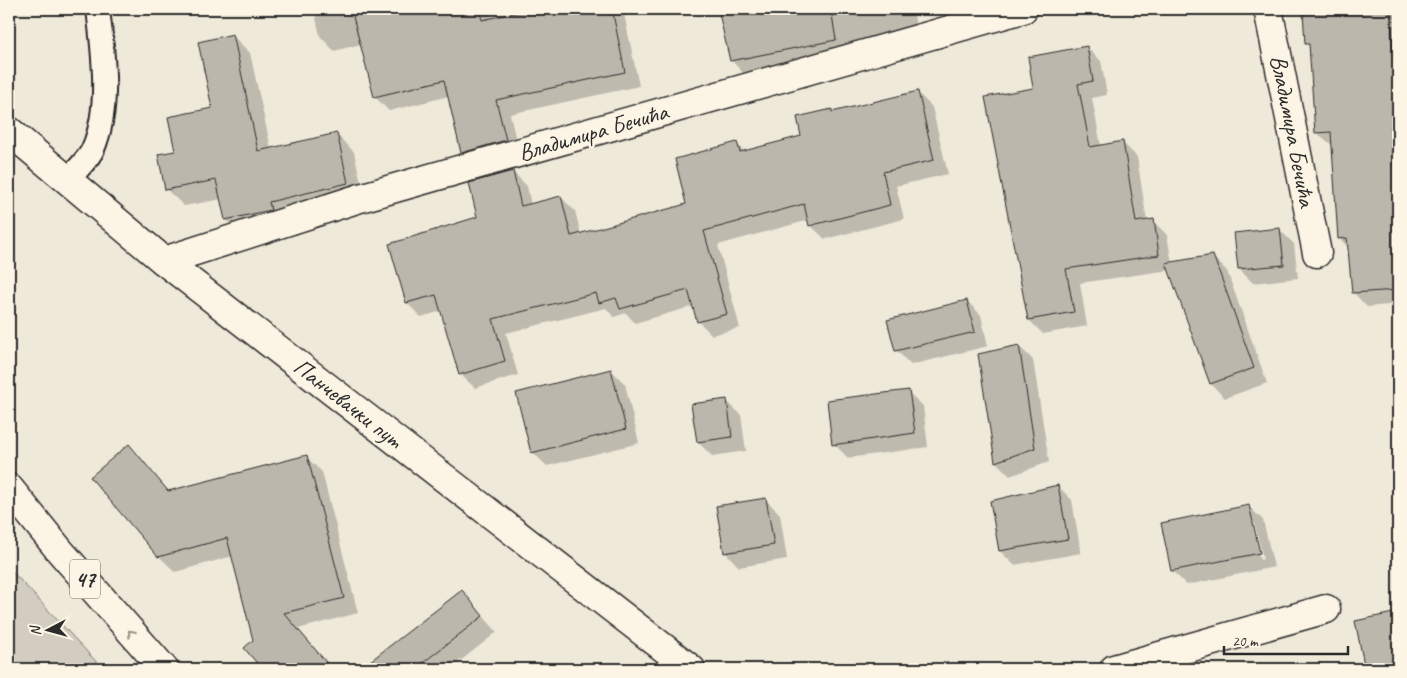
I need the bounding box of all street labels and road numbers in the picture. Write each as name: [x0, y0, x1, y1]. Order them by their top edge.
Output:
street label: Владимира Бечића: [1264, 53, 1323, 211]
street label: Владимира Бечића: [515, 96, 673, 168]
street label: Панчевачки пут: [288, 351, 410, 456]
road number: 47: [70, 560, 100, 598]

